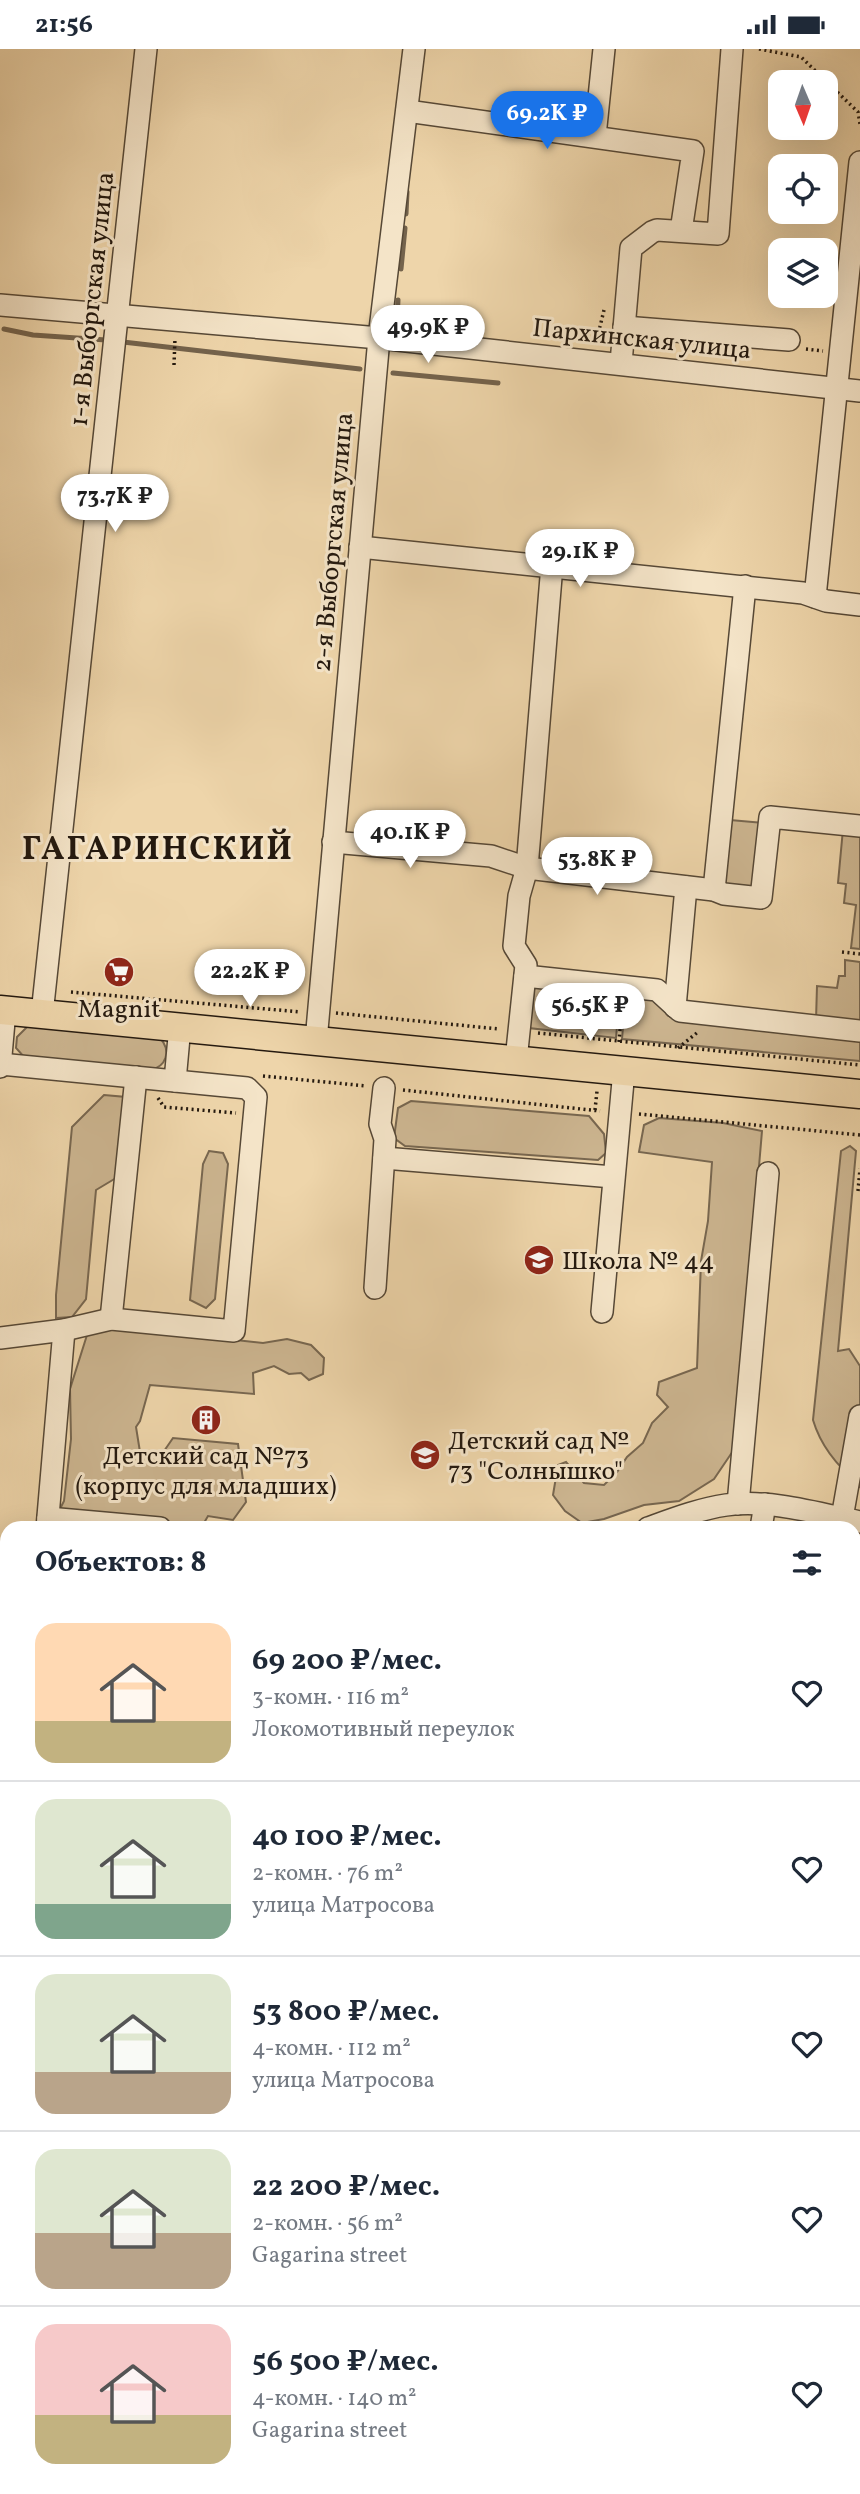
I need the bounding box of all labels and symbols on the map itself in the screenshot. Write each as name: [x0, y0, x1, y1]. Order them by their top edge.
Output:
north arrow: [768, 70, 838, 140]
pin: 69.2K ₽: [482, 91, 612, 151]
street label: 1-я Выборгская улица: [62, 170, 124, 428]
pin: 49.9K ₽: [363, 305, 493, 365]
street label: Пархинская улица: [531, 311, 753, 369]
street label: 2-я Выборгская улица: [305, 411, 363, 674]
pin: 73.7K ₽: [50, 475, 180, 534]
pin: 29.1K ₽: [515, 529, 645, 589]
pin: 40.1K ₽: [345, 811, 475, 870]
district label: ГАГАРИНСКИЙ: [22, 828, 294, 874]
pin: 53.8K ₽: [532, 837, 662, 897]
pin: 22.2K ₽: [185, 949, 315, 1009]
supermarket icon: Magnit: [102, 955, 136, 989]
pin: 56.5K ₽: [525, 983, 655, 1043]
place label: Magnit: [78, 992, 160, 1028]
school or university icon: Школа № 44: [522, 1243, 556, 1277]
place label: Школа № 44: [562, 1244, 715, 1280]
building icon: Детский сад №73 (корпус для младших): [189, 1403, 223, 1437]
place label: Детский сад № 73 "Солнышко": [448, 1424, 629, 1490]
school or university icon: Детский сад № 73 "Солнышко": [408, 1438, 442, 1472]
place label: Детский сад №73 (корпус для младших): [75, 1439, 337, 1505]

